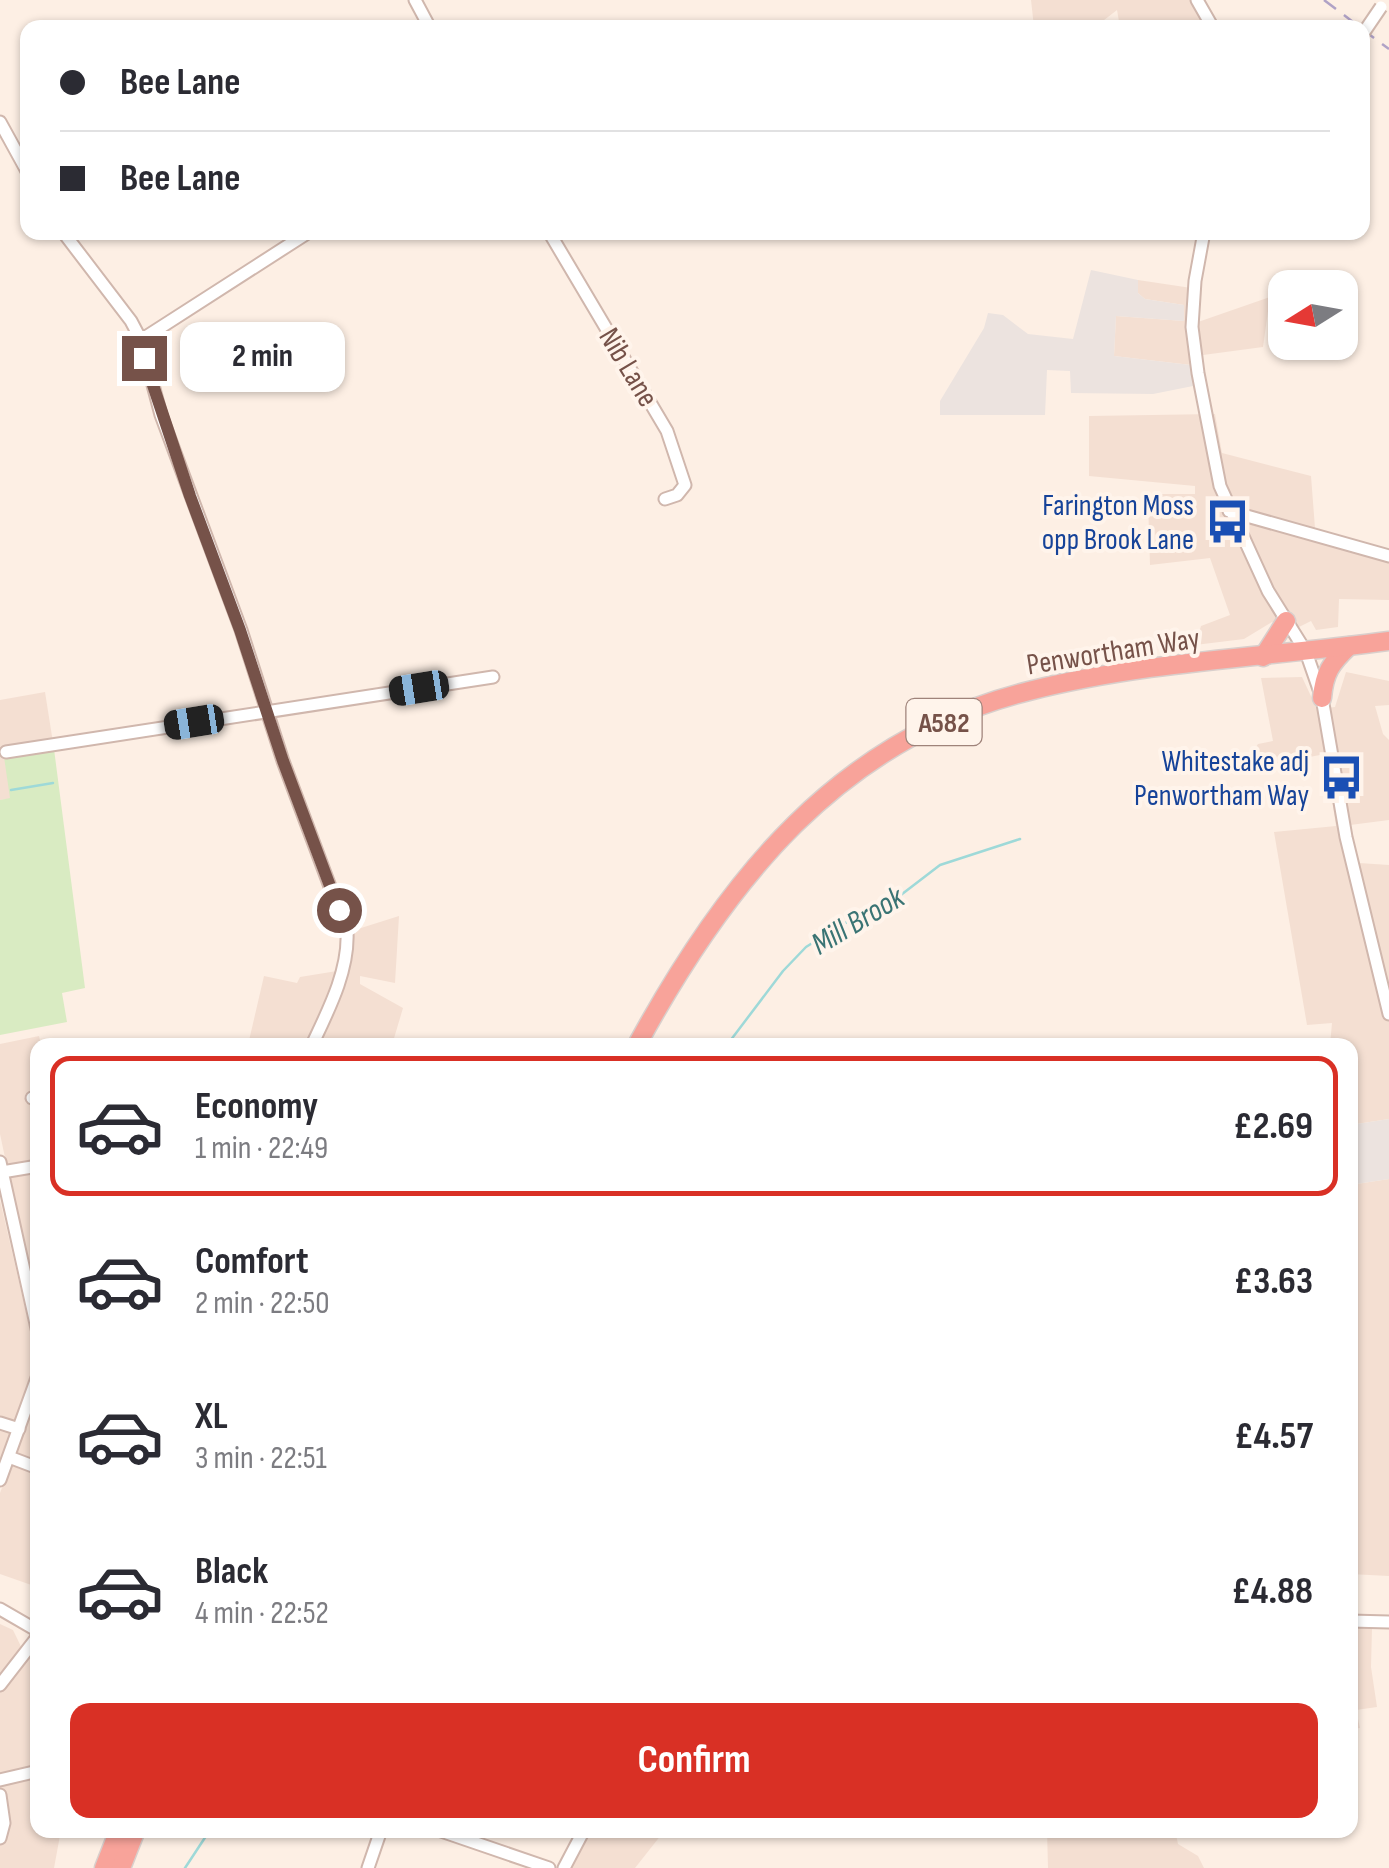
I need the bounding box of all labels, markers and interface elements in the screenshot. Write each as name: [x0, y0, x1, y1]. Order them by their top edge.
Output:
text: Bee Lane: [120, 60, 240, 105]
text: Bee Lane: [120, 156, 240, 201]
north arrow: [1268, 270, 1358, 360]
map controls: [1268, 270, 1358, 360]
street label: Nib Lane: [591, 322, 666, 413]
callout: 2 min: [179, 323, 344, 393]
route end: [122, 336, 167, 381]
text: 2 min: [232, 337, 293, 376]
place label: Farington Moss opp Brook Lane: [1042, 488, 1194, 558]
bus stop icon: Farington Moss opp Brook Lane: [1203, 498, 1251, 546]
street label: Penwortham Way: [1024, 620, 1203, 683]
car: [387, 668, 451, 708]
road number: A582: [906, 699, 982, 745]
car: [162, 702, 226, 742]
place label: Whitestake adj Penwortham Way: [1134, 744, 1309, 814]
bus stop icon: Whitestake adj Penwortham Way: [1318, 754, 1366, 802]
water label: Mill Brook: [804, 878, 912, 964]
route start: [317, 888, 362, 933]
icon: car: [75, 1081, 165, 1171]
text: Economy: [195, 1084, 318, 1129]
text: £2.69: [1233, 1104, 1313, 1149]
text: 1 min · 22:49: [195, 1129, 328, 1168]
icon: car: [75, 1236, 165, 1326]
text: Comfort: [195, 1239, 309, 1284]
text: £3.63: [1234, 1259, 1313, 1304]
text: 2 min · 22:50: [195, 1284, 330, 1323]
icon: car: [75, 1391, 165, 1481]
text: XL: [195, 1394, 228, 1439]
text: £4.57: [1234, 1414, 1313, 1459]
text: 3 min · 22:51: [195, 1439, 327, 1478]
icon: car: [75, 1546, 165, 1636]
text: Black: [195, 1549, 268, 1594]
text: £4.88: [1232, 1569, 1313, 1614]
text: 4 min · 22:52: [195, 1594, 329, 1633]
button: Confirm: [70, 1703, 1318, 1818]

